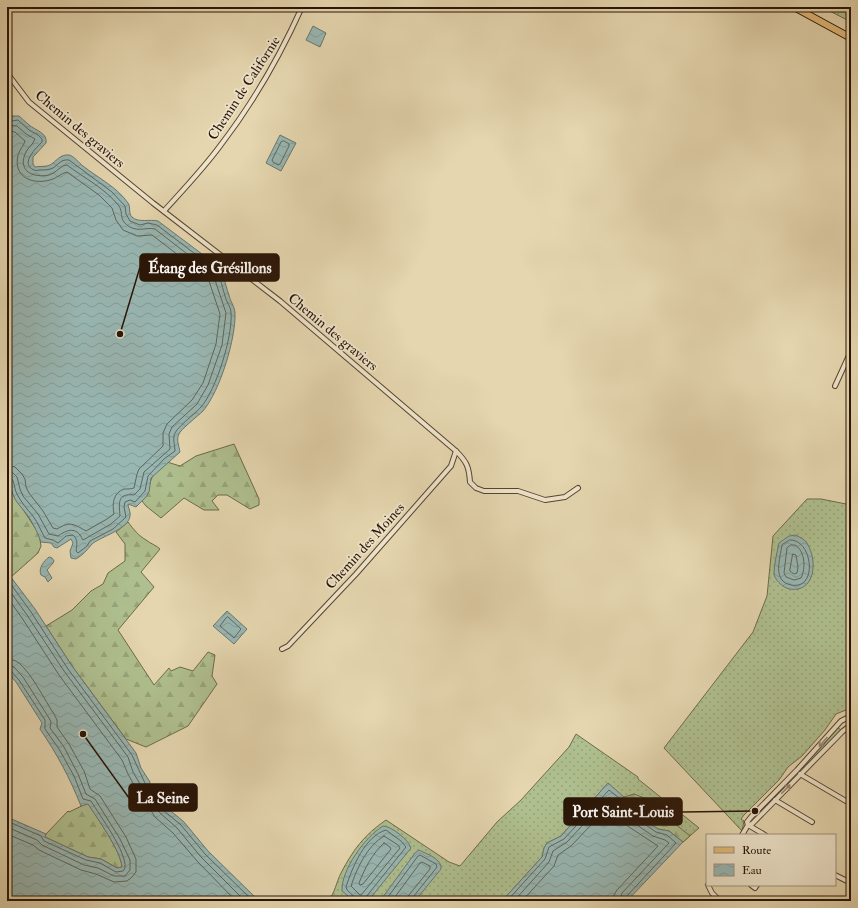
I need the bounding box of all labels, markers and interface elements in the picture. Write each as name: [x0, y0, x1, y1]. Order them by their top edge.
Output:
street label: Chemin de Californie: [204, 33, 284, 143]
street label: Chemin des graviers: [32, 87, 128, 172]
callout: Étang des Grésillons: [140, 254, 279, 281]
text: Étang des Grésillons: [148, 257, 272, 279]
street label: Chemin des graviers: [285, 290, 381, 375]
street label: Chemin des Moines: [322, 499, 408, 593]
one-way arrow: [818, 736, 827, 747]
callout: La Seine: [129, 784, 197, 811]
one-way arrow: [781, 784, 791, 794]
text: La Seine: [137, 789, 190, 808]
callout: Port Saint-Louis: [564, 798, 682, 825]
text: Port Saint-Louis: [572, 803, 674, 822]
legend: [706, 834, 836, 886]
text: Route: [742, 843, 771, 858]
text: Eau: [742, 863, 762, 878]

